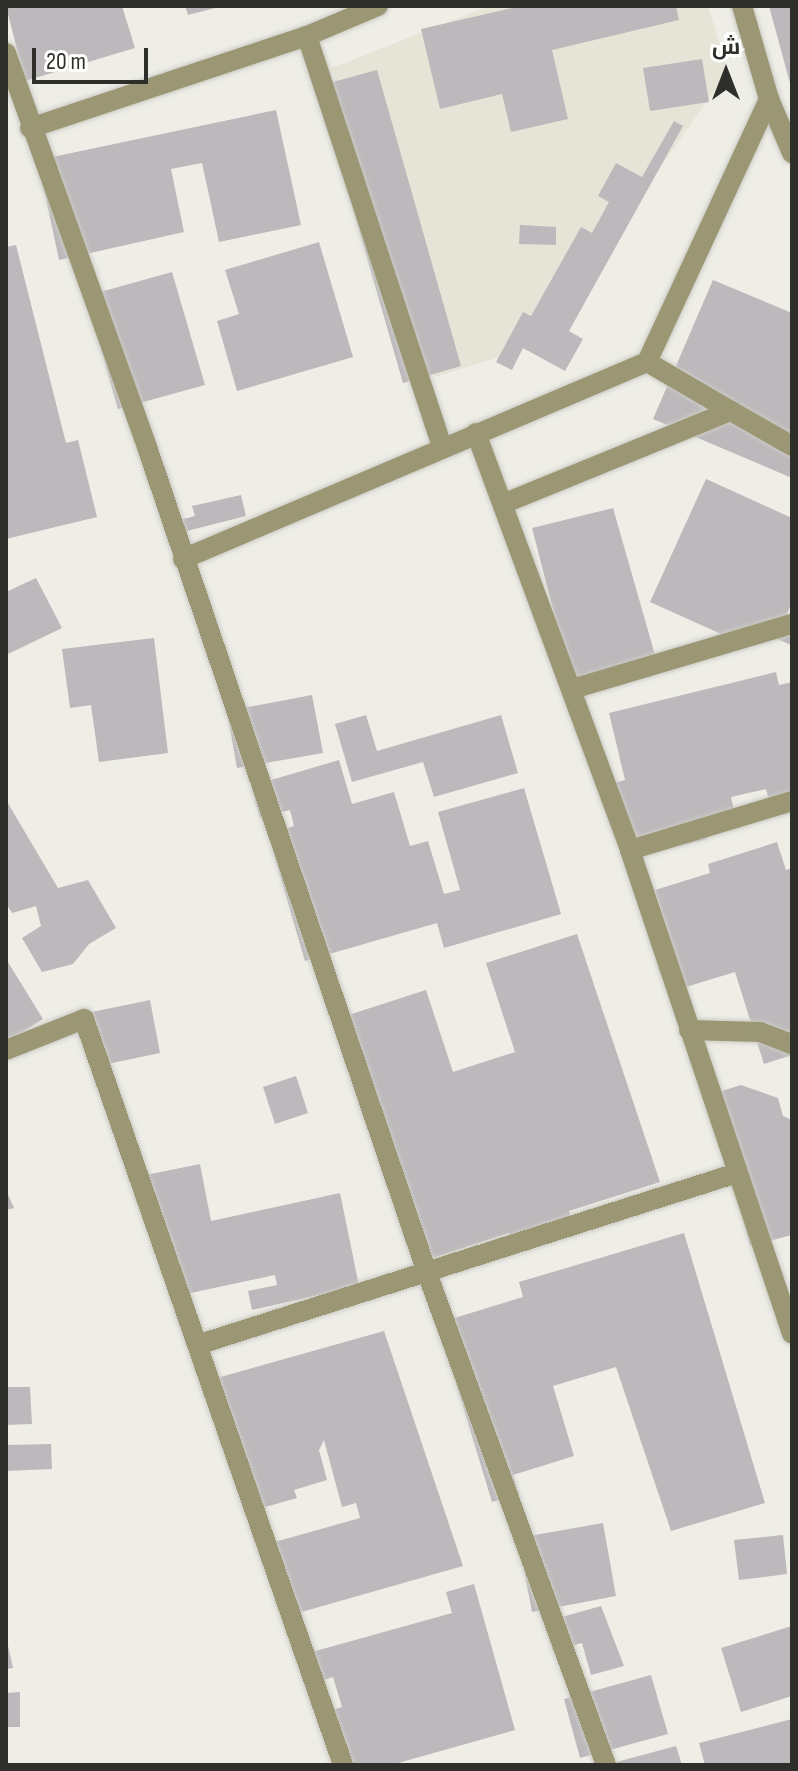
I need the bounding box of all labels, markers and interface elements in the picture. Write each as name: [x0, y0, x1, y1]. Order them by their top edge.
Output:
scale bar: [36, 32, 152, 82]
north arrow: [686, 32, 766, 112]
text: ش: [712, 34, 740, 61]
text: 20 m: [46, 47, 86, 76]

